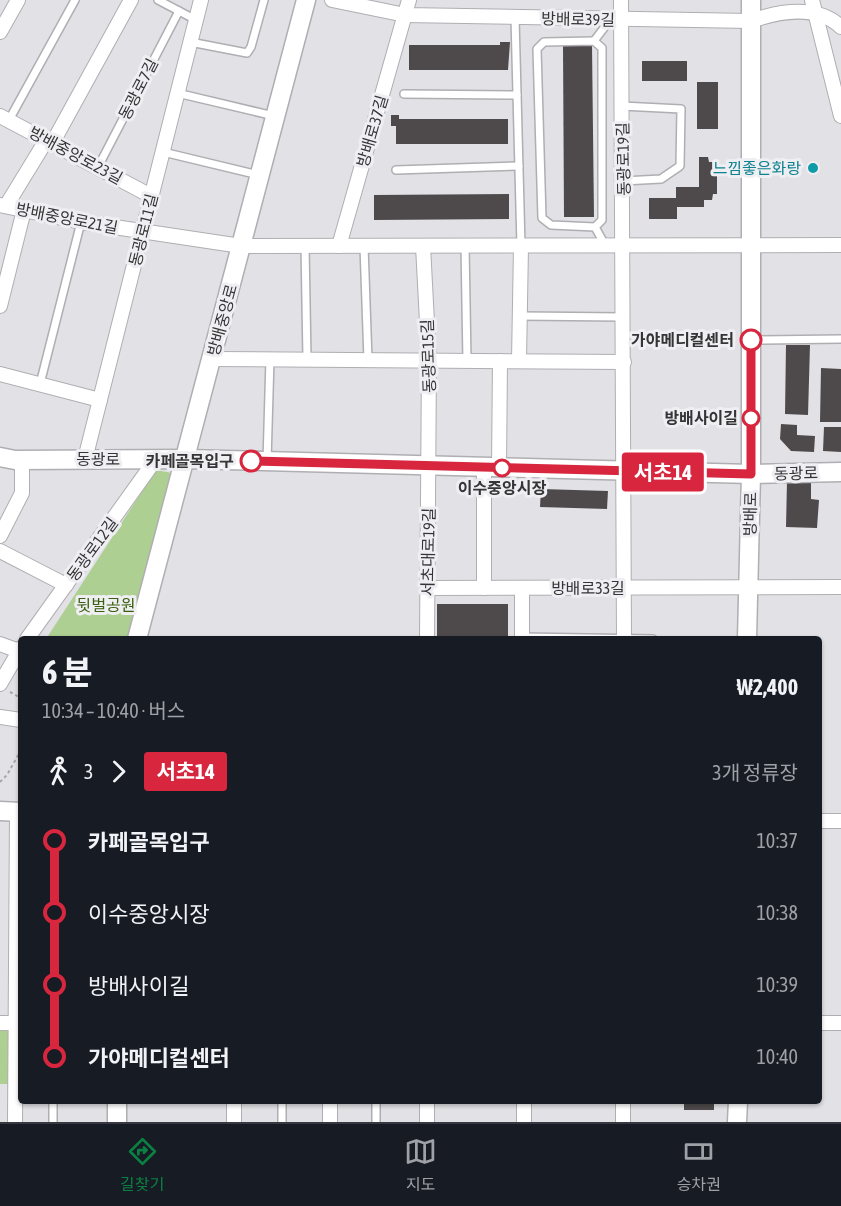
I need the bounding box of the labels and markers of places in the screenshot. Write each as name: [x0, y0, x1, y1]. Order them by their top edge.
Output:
place label: 느낌좋은화랑: [713, 159, 801, 177]
marker: 느낌좋은화랑: [806, 161, 820, 175]
marker: 가야메디컬센터: [740, 329, 762, 351]
place label: 가야메디컬센터: [631, 331, 734, 349]
place label: 방배사이길: [664, 409, 738, 427]
marker: 방배사이길: [742, 409, 760, 427]
marker: 카페골목입구: [240, 450, 262, 472]
place label: 카페골목입구: [146, 452, 234, 470]
marker: 이수중앙시장: [493, 459, 511, 477]
place label: 이수중앙시장: [458, 479, 546, 497]

